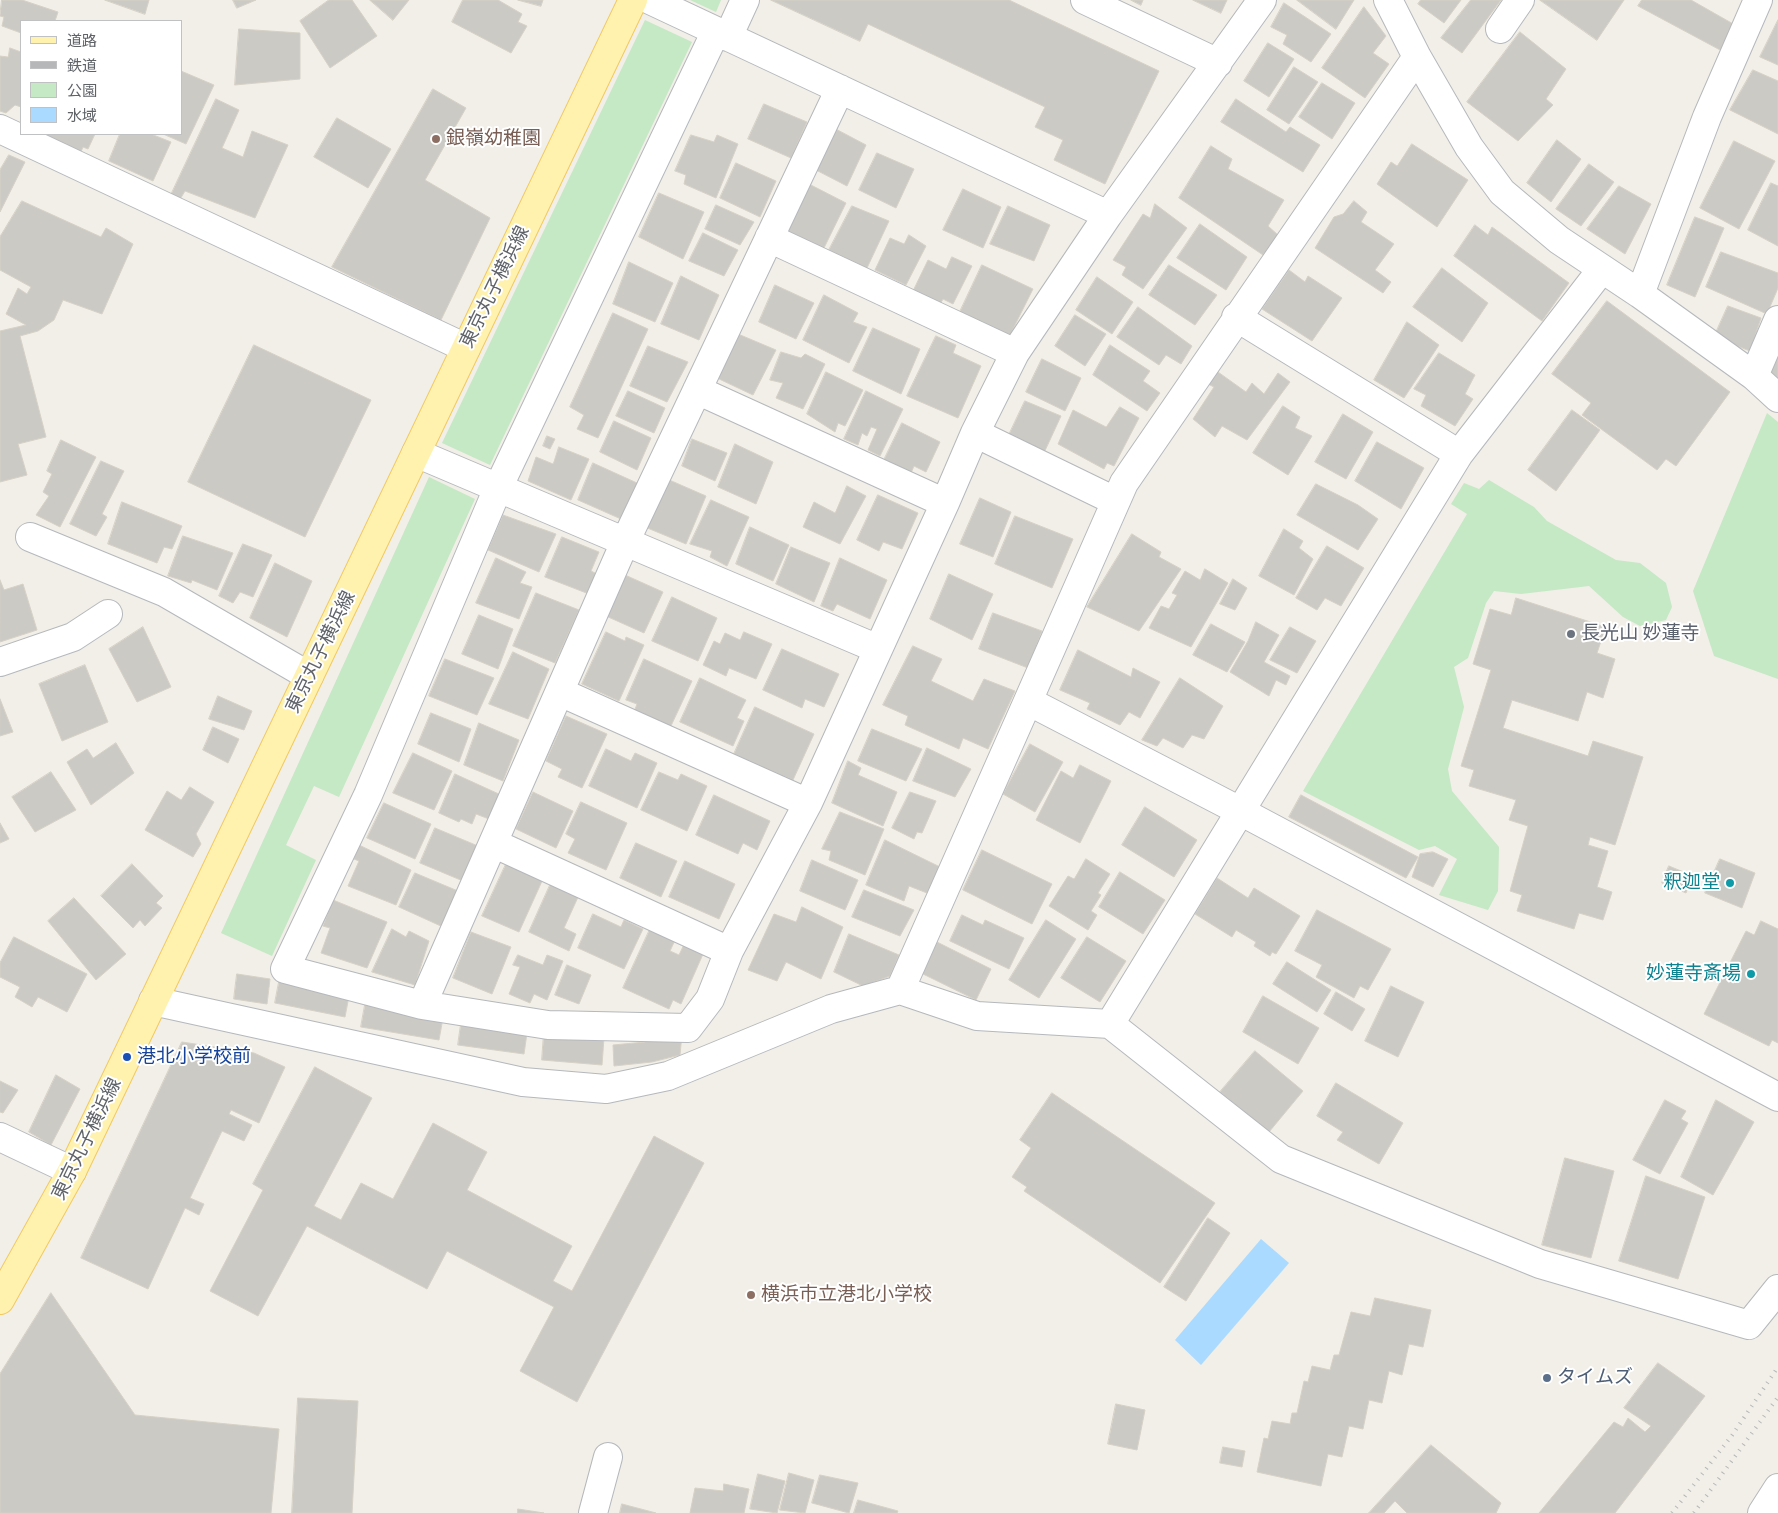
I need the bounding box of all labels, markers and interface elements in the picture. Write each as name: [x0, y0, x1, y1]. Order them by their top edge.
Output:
legend: [20, 20, 182, 135]
text: 道路: [67, 32, 97, 50]
text: 鉄道: [67, 57, 97, 75]
text: 公園: [67, 82, 97, 100]
text: 水域: [67, 107, 97, 125]
place label: 銀嶺幼稚園: [446, 128, 541, 150]
marker: 銀嶺幼稚園: [430, 133, 442, 145]
street label: 東京丸子横浜線: [456, 222, 534, 352]
street label: 東京丸子横浜線: [282, 587, 360, 717]
place label: 長光山 妙蓮寺: [1581, 623, 1700, 645]
marker: 長光山 妙蓮寺: [1565, 628, 1577, 640]
place label: 釈迦堂: [1663, 872, 1720, 894]
marker: 釈迦堂: [1724, 877, 1736, 889]
place label: 妙蓮寺斎場: [1646, 963, 1741, 985]
marker: 妙蓮寺斎場: [1745, 968, 1757, 980]
place label: 港北小学校前: [137, 1046, 251, 1068]
marker: 港北小学校前: [121, 1051, 133, 1063]
street label: 東京丸子横浜線: [48, 1074, 126, 1204]
place label: 横浜市立港北小学校: [761, 1284, 932, 1306]
marker: 横浜市立港北小学校: [745, 1289, 757, 1301]
place label: タイムズ: [1557, 1367, 1633, 1389]
marker: タイムズ: [1541, 1372, 1553, 1384]

